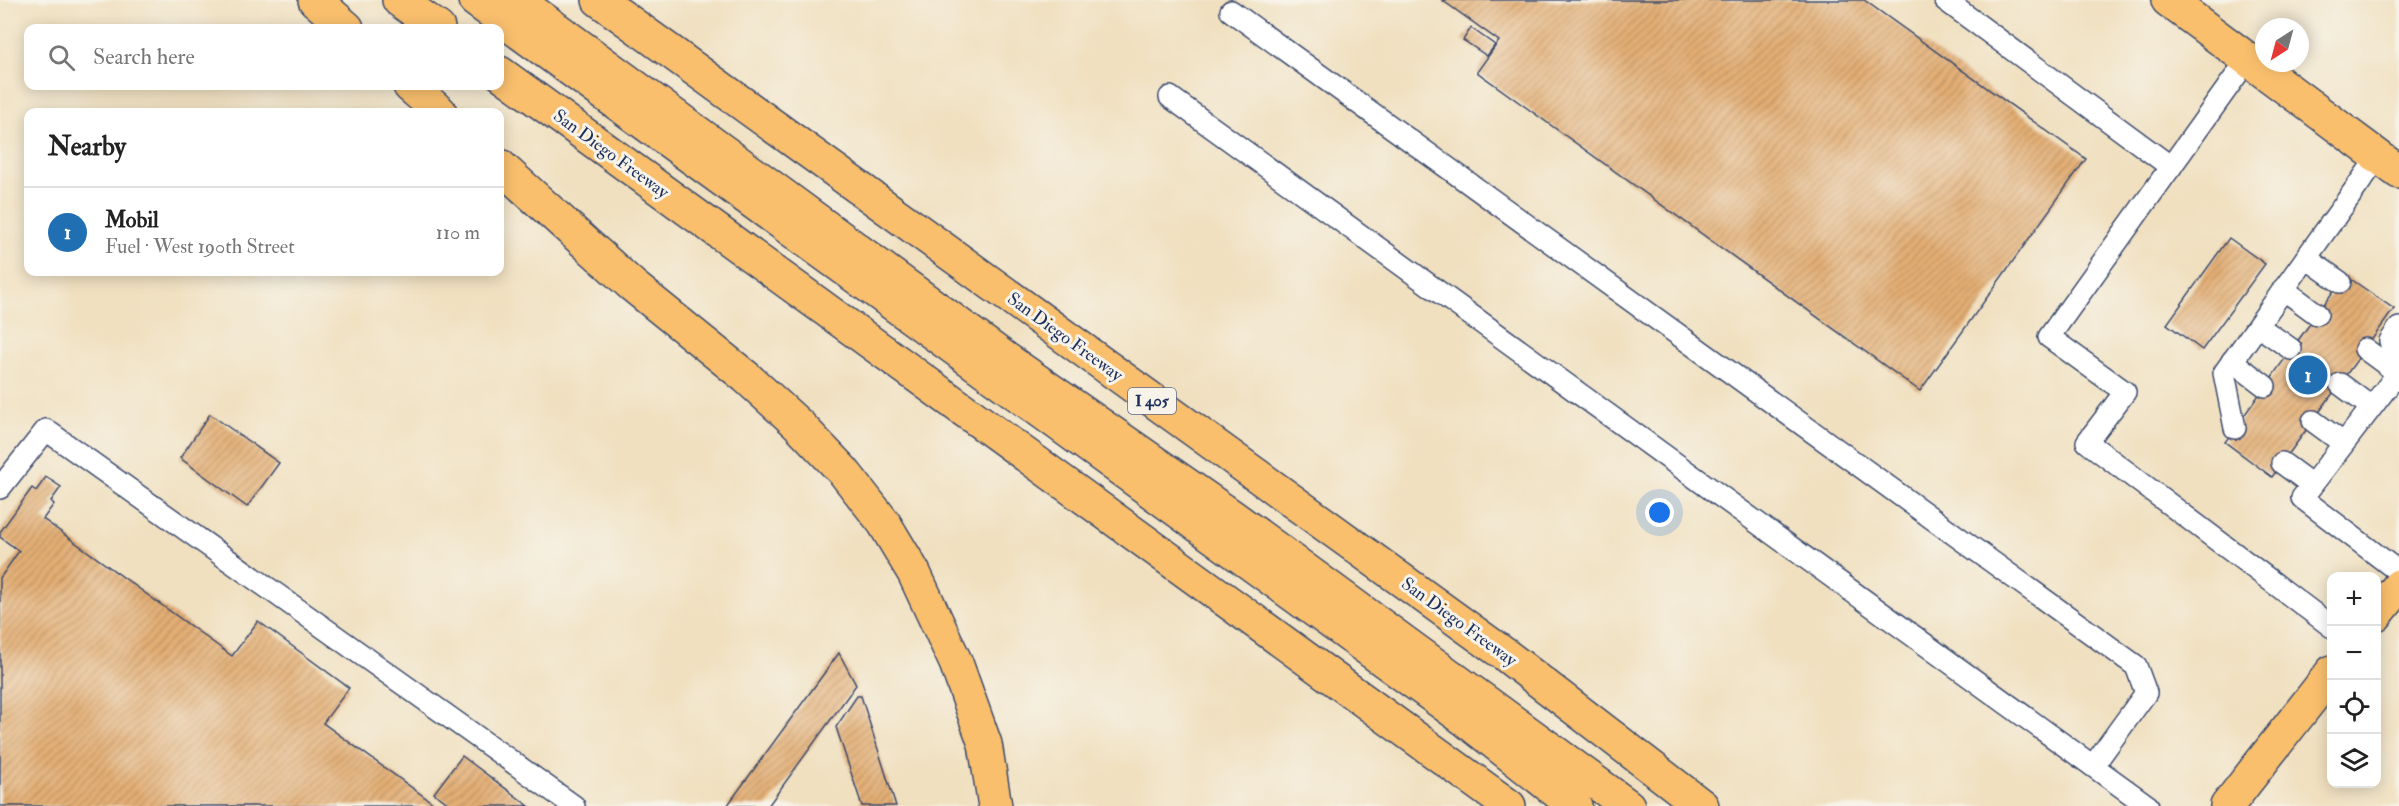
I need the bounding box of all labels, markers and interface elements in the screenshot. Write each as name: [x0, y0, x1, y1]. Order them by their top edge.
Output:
north arrow: [2255, 18, 2309, 72]
search box: [24, 24, 504, 90]
icon: search: [45, 41, 78, 74]
text: Search here: [93, 43, 195, 71]
street label: San Diego Freeway: [549, 104, 674, 204]
text: Nearby: [48, 131, 126, 163]
text: Mobil: [105, 206, 159, 234]
text: 1: [64, 220, 71, 245]
text: 110 m: [436, 220, 480, 245]
text: Fuel · West 190th Street: [105, 234, 295, 259]
street label: San Diego Freeway: [1003, 287, 1128, 387]
pin: 1: [2288, 352, 2328, 398]
road number: I 405: [1128, 388, 1176, 414]
your location: [1645, 498, 1674, 527]
street label: San Diego Freeway: [1397, 572, 1522, 672]
map controls: [2327, 572, 2381, 788]
button: +: [2327, 572, 2381, 626]
button: −: [2327, 626, 2381, 680]
button: locate: [2327, 680, 2381, 734]
button: layers: [2327, 734, 2381, 788]

